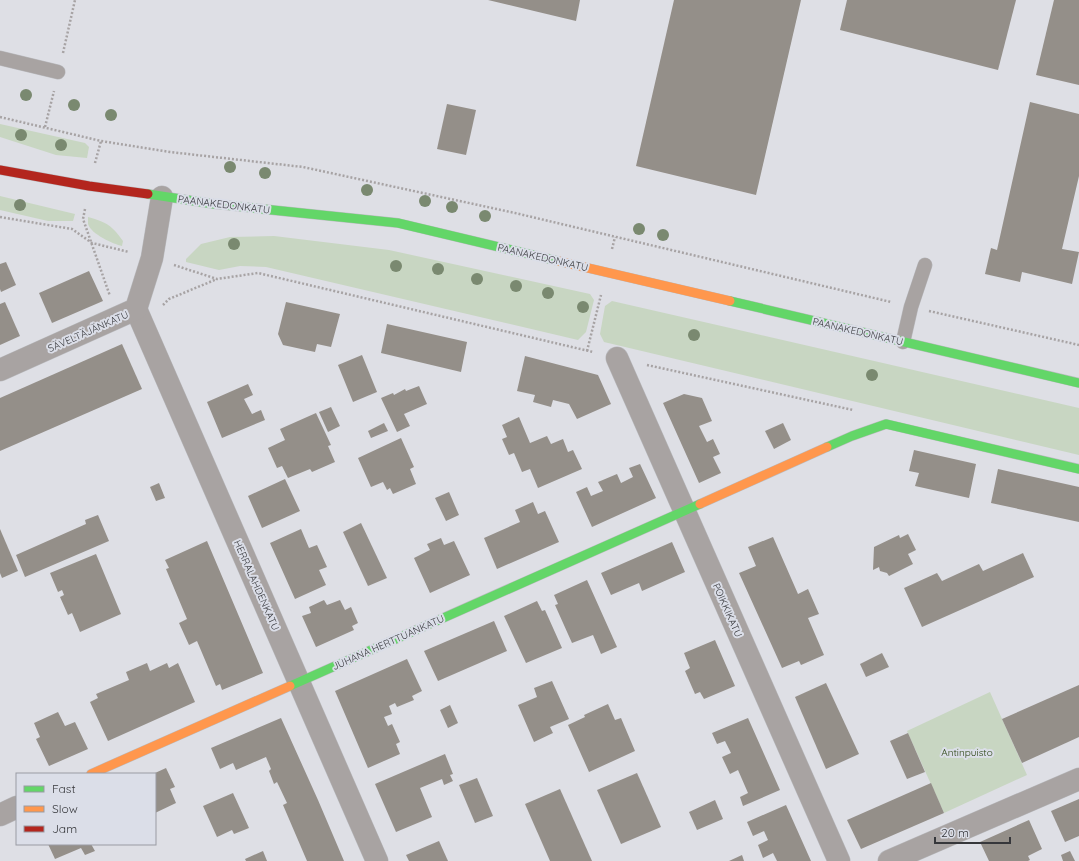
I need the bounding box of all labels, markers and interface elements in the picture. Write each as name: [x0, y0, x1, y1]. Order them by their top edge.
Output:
street label: PAANAKEDONKATU: [177, 192, 271, 217]
street label: PAANAKEDONKATU: [496, 241, 590, 274]
street label: SÄVELTÄJÄNKATU: [46, 308, 131, 355]
street label: PAANAKEDONKATU: [811, 315, 905, 348]
street label: HERRALAHDENKATU: [231, 538, 282, 633]
street label: POIKKIKATU: [710, 581, 745, 639]
street label: JUHANA HERTTUANKATU: [330, 612, 446, 673]
park label: Antinpuisto: [941, 746, 993, 759]
legend: [16, 773, 156, 845]
text: Fast: [52, 781, 76, 796]
text: Slow: [52, 801, 78, 816]
scale bar: [935, 819, 1010, 845]
text: Jam: [52, 821, 77, 836]
text: 20 m: [941, 825, 969, 840]

